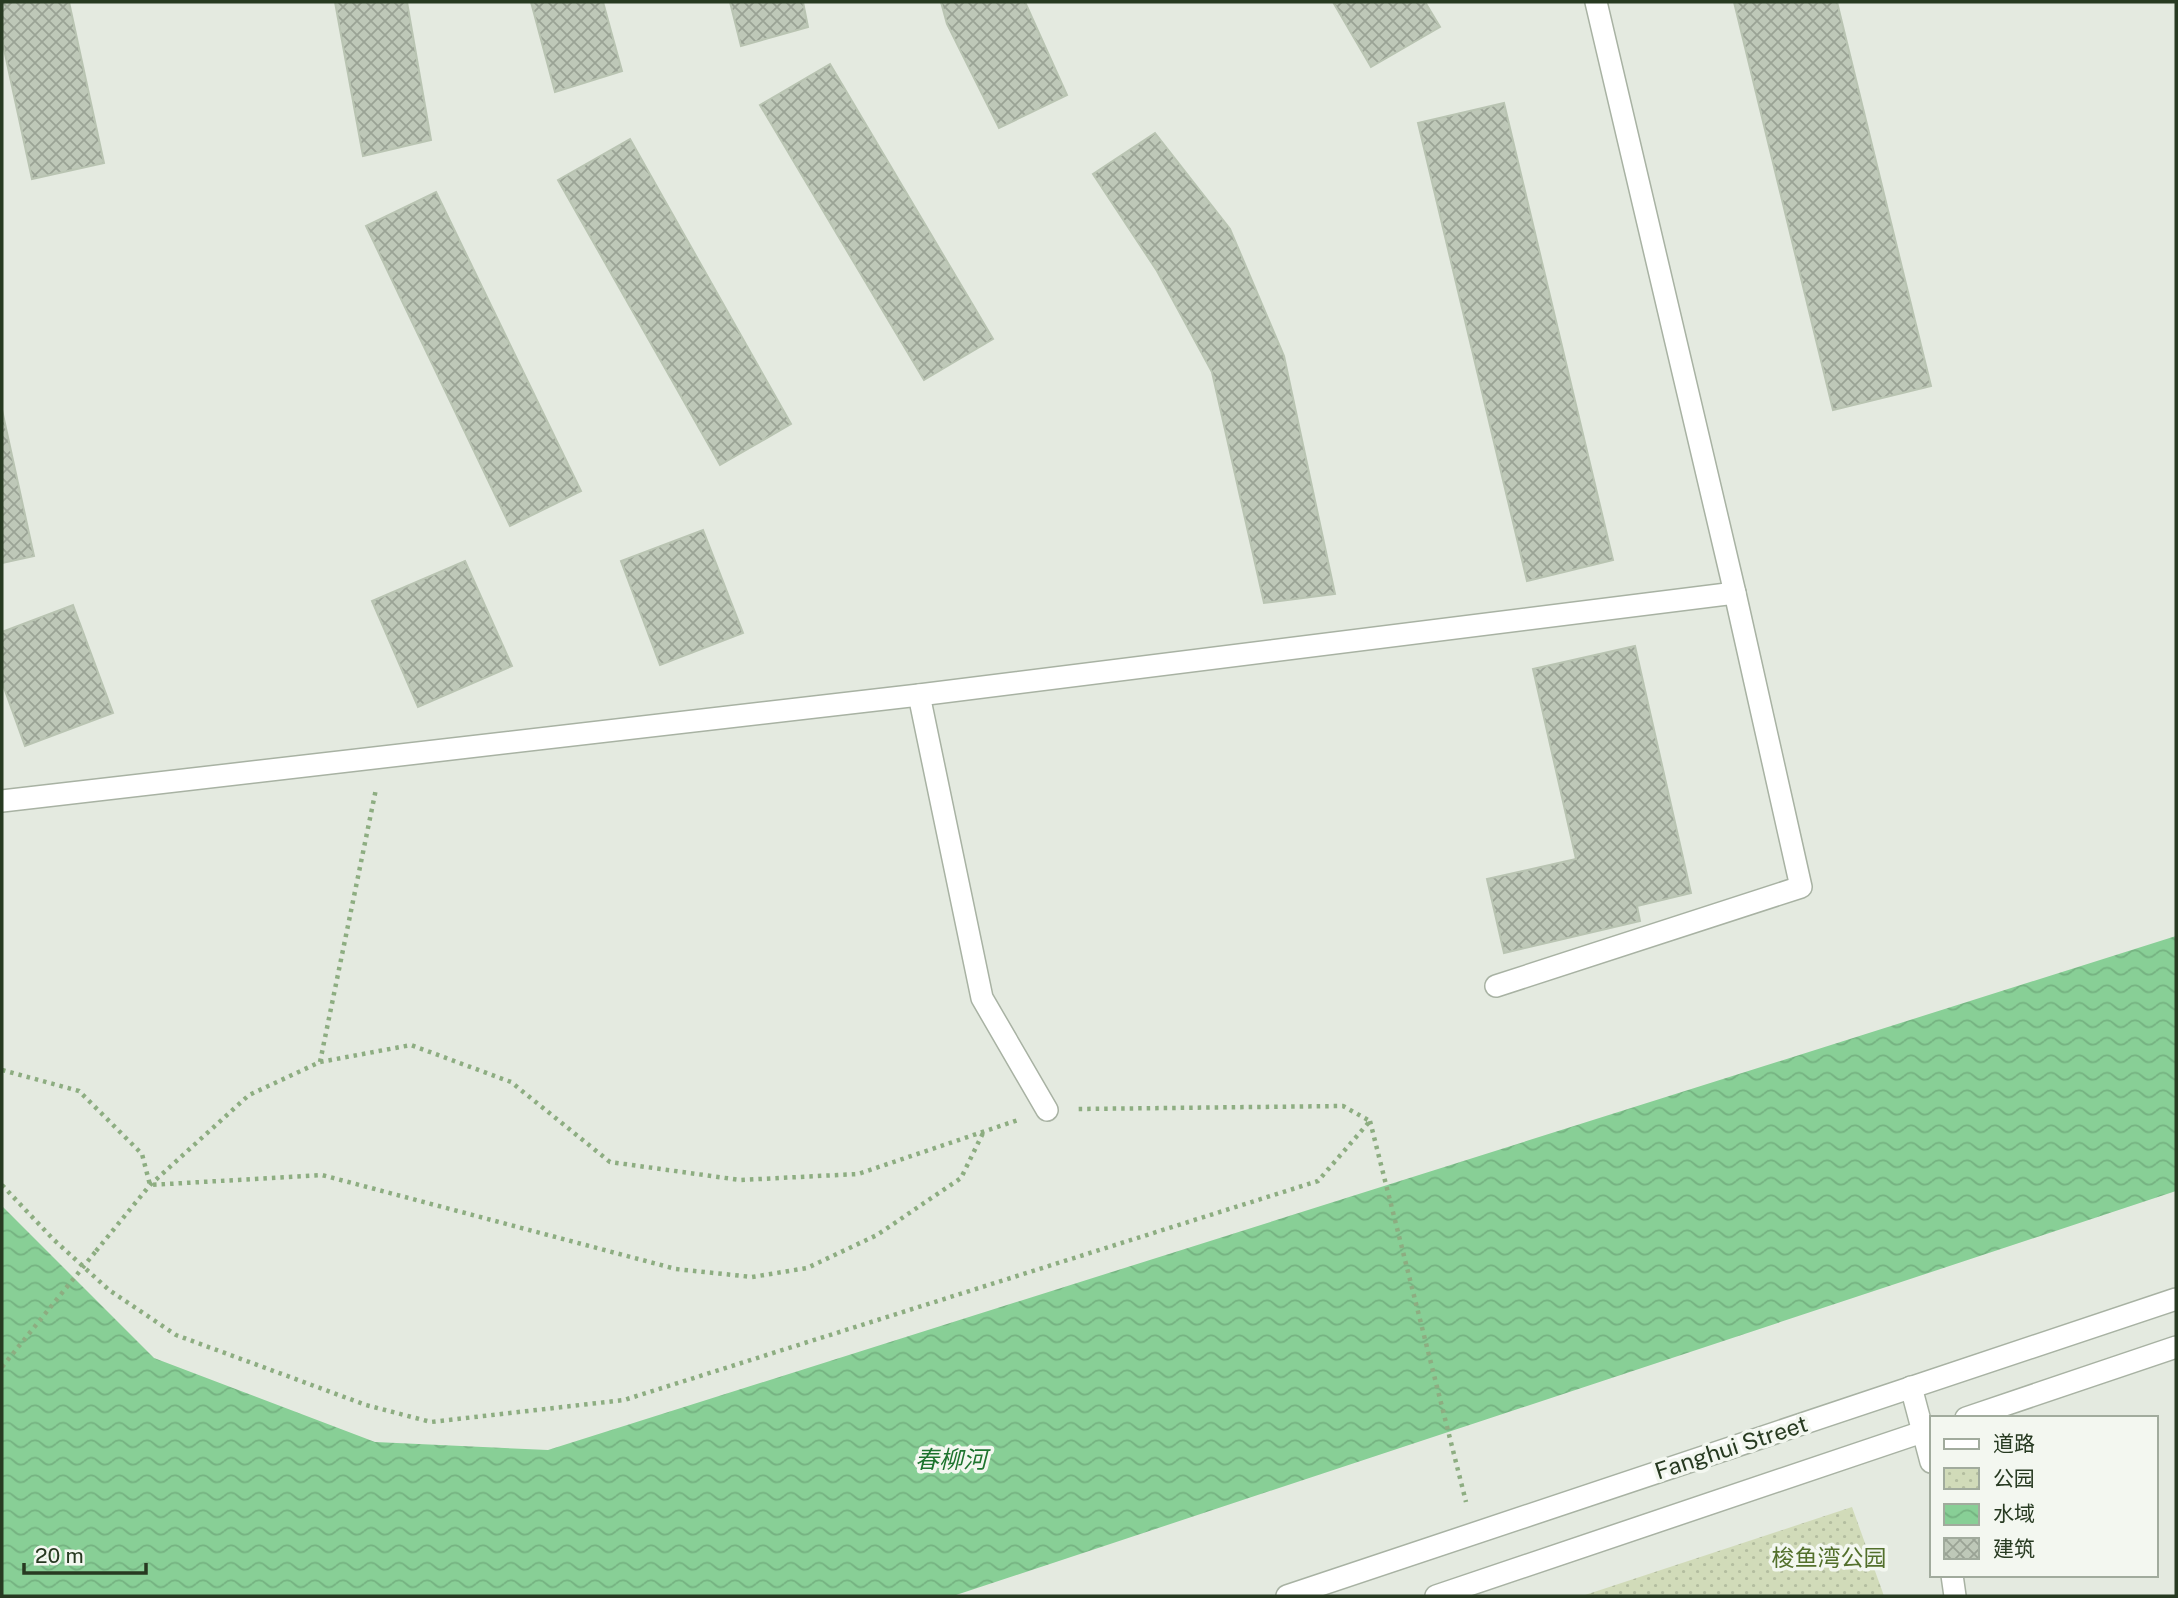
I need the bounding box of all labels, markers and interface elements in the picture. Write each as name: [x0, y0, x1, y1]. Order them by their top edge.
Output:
street label: Fanghui Street: [1651, 1410, 1811, 1484]
legend: [1930, 1416, 2157, 1577]
text: 道路: [1993, 1431, 2035, 1456]
water label: 春柳河: [915, 1445, 991, 1473]
text: 公园: [1993, 1466, 2035, 1491]
text: 水域: [1993, 1501, 2035, 1526]
scale bar: [24, 1532, 147, 1576]
text: 建筑: [1993, 1536, 2035, 1561]
text: 20 m: [35, 1543, 84, 1568]
park label: 梭鱼湾公园: [1772, 1544, 1887, 1571]

